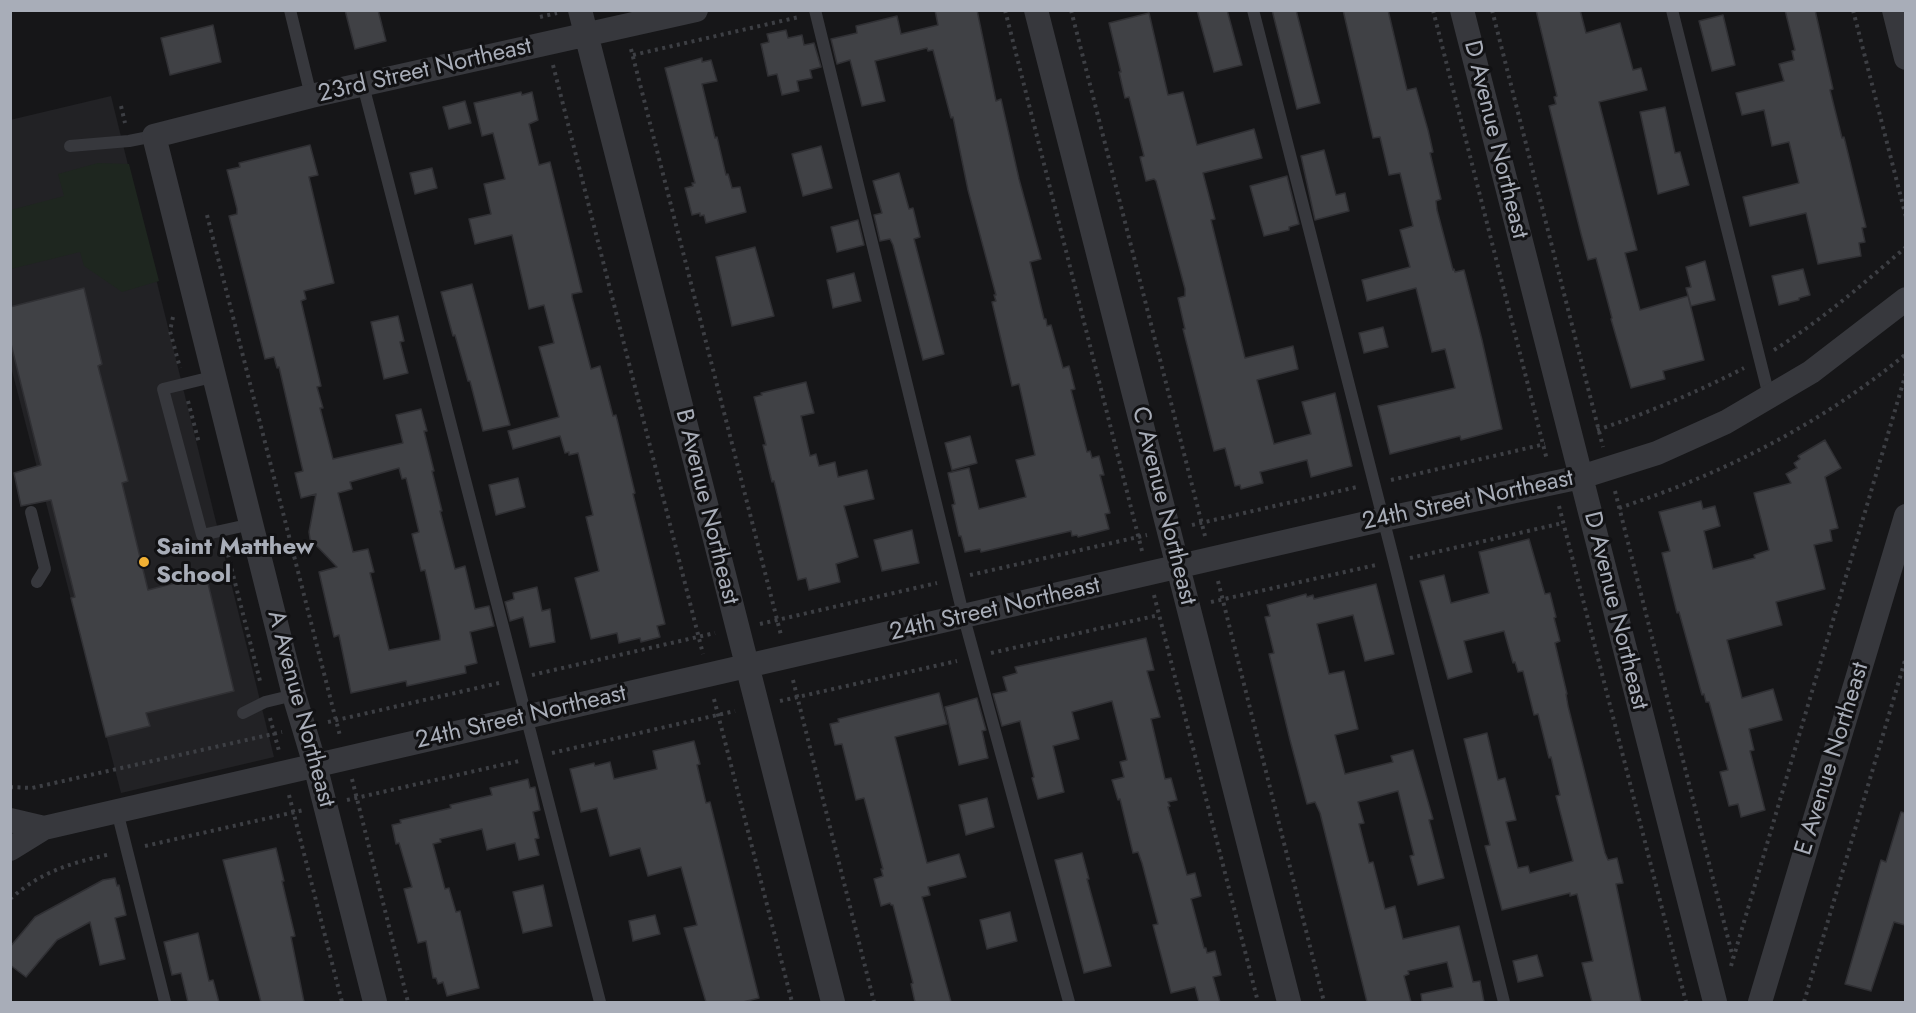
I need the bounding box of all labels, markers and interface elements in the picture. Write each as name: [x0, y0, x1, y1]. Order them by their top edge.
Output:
street label: 23rd Street Northeast: [316, 32, 534, 110]
street label: D Avenue Northeast: [1456, 38, 1534, 242]
street label: C Avenue Northeast: [1124, 404, 1202, 608]
street label: B Avenue Northeast: [668, 406, 744, 608]
street label: 24th Street Northeast: [1360, 465, 1576, 537]
street label: D Avenue Northeast: [1576, 509, 1654, 713]
place label: Saint Matthew School: [156, 534, 314, 590]
marker: Saint Matthew School: [137, 555, 151, 569]
street label: 24th Street Northeast: [887, 572, 1103, 648]
street label: A Avenue Northeast: [260, 607, 340, 811]
street label: E Avenue Northeast: [1790, 659, 1876, 859]
street label: 24th Street Northeast: [413, 680, 629, 756]

